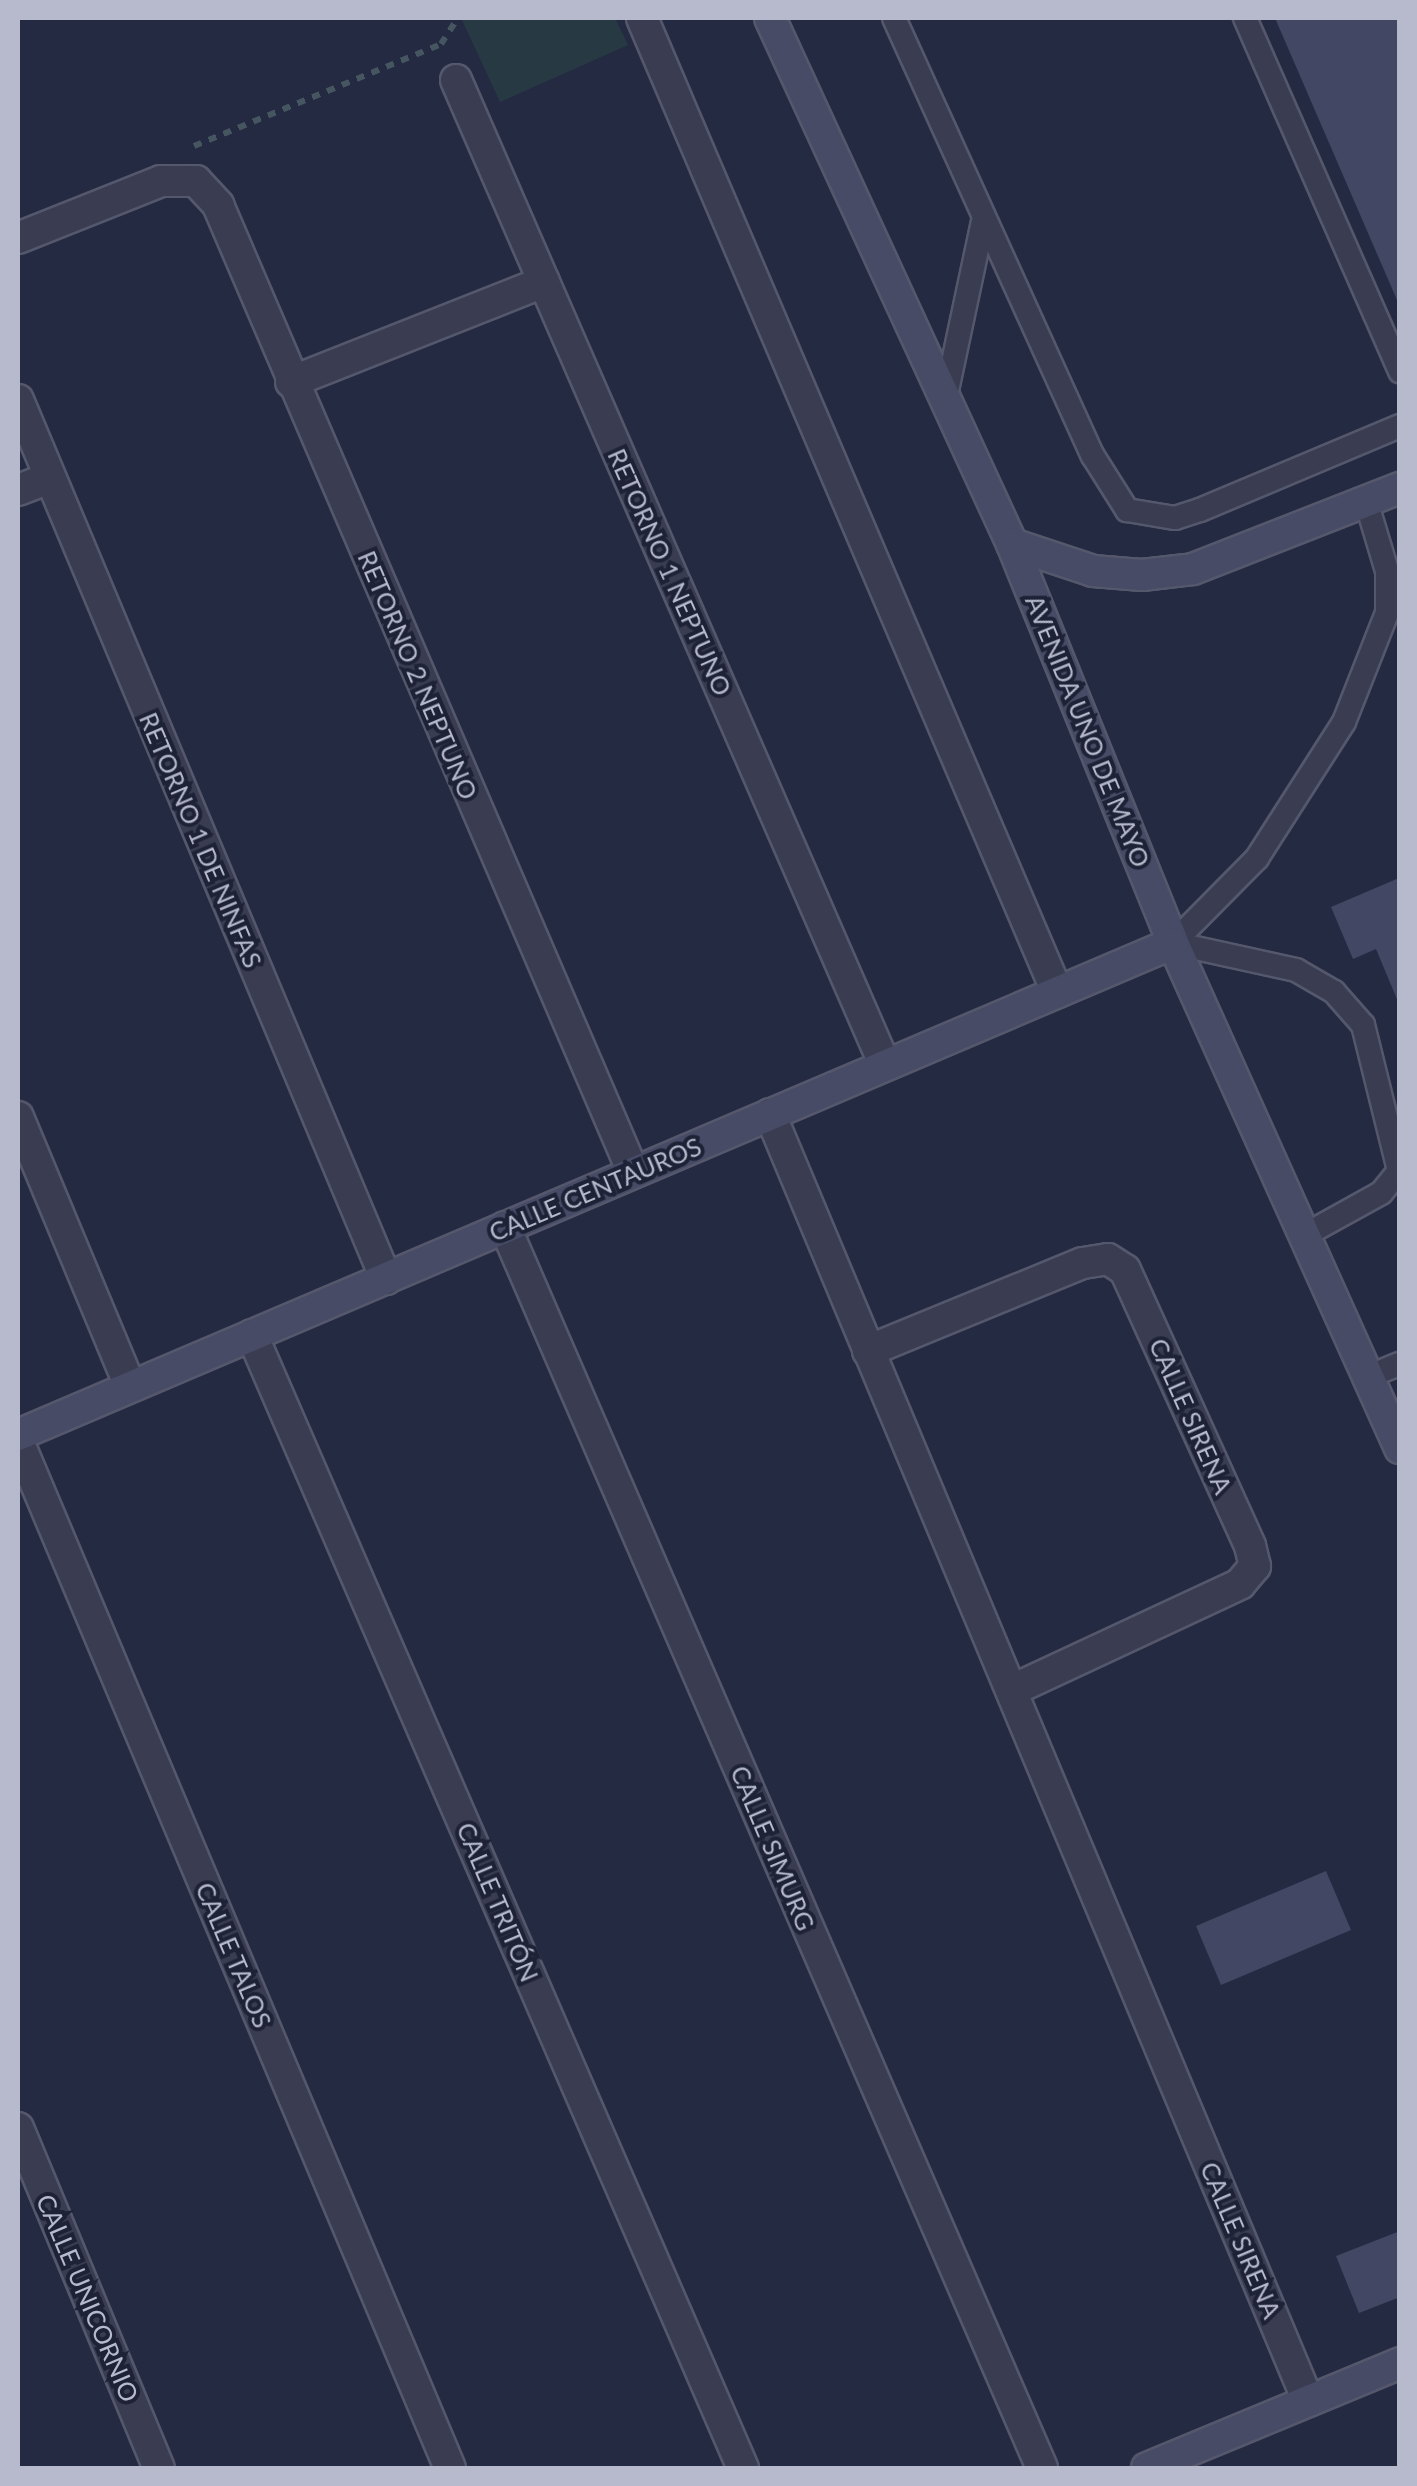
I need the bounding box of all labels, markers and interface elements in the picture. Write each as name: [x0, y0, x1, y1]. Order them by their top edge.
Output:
street label: RETORNO 1 NEPTUNO: [602, 444, 738, 700]
street label: RETORNO 2 NEPTUNO: [352, 546, 484, 804]
street label: AVENIDA UNO DE MAYO: [1019, 590, 1157, 872]
street label: RETORNO 1 DE NINFAS: [134, 708, 268, 972]
street label: CALLE CENTAUROS: [485, 1131, 705, 1247]
street label: CALLE SIRENA: [1143, 1334, 1239, 1498]
street label: CALLE SIMURG: [725, 1761, 821, 1935]
street label: CALLE TRITÓN: [451, 1818, 545, 1986]
street label: CALLE TALOS: [190, 1878, 278, 2032]
street label: CALLE SIRENA: [1195, 2157, 1287, 2323]
street label: CALLE UNICORNIO: [31, 2190, 145, 2406]

